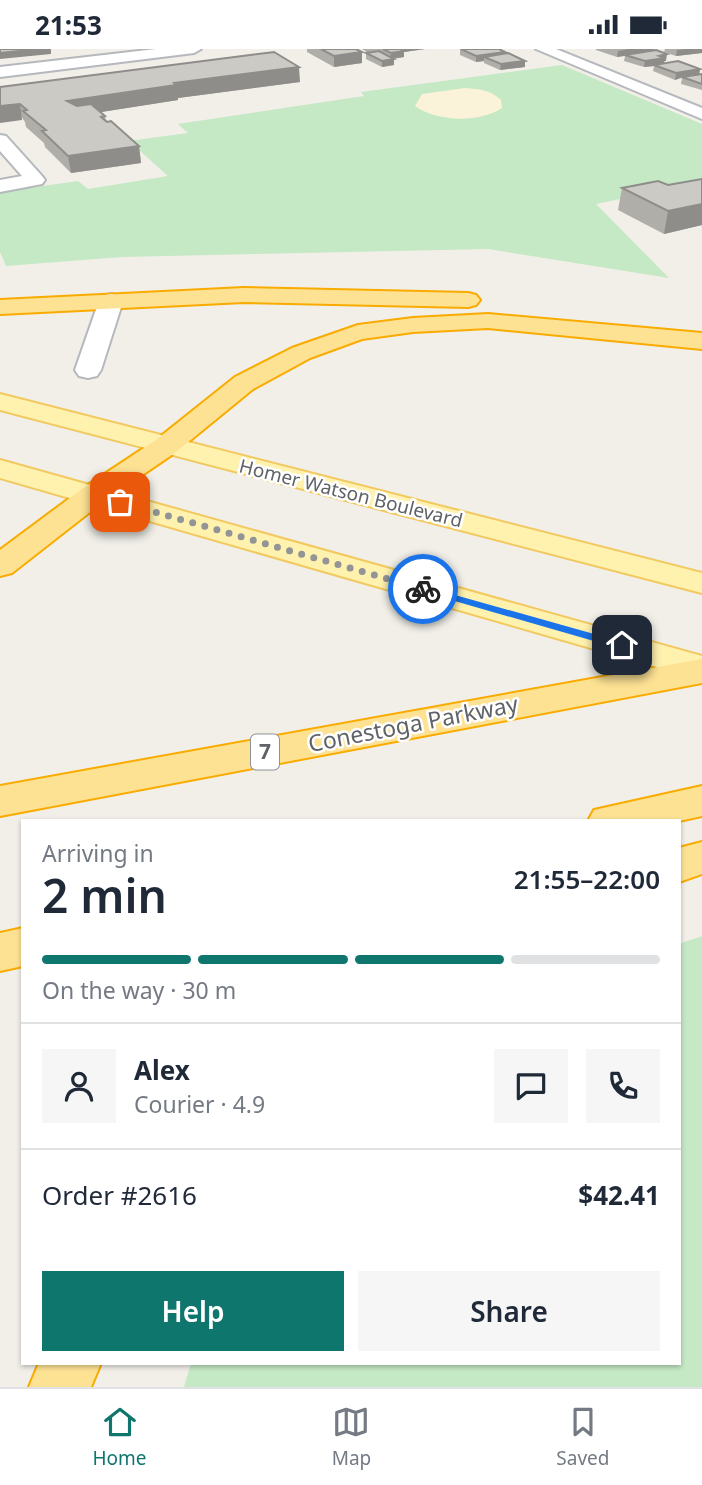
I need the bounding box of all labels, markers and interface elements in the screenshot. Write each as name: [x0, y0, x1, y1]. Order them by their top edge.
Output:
text: 21:53: [35, 7, 102, 43]
street label: Homer Watson Boulevard: [237, 453, 465, 533]
pin: [90, 472, 150, 532]
icon: bag: [101, 483, 139, 521]
courier: [388, 554, 458, 624]
icon: bike: [404, 570, 442, 608]
pin: [592, 615, 652, 675]
icon: home: [603, 626, 641, 664]
street label: Conestoga Parkway: [305, 687, 521, 759]
road number: 7: [251, 735, 279, 769]
text: Arriving in: [42, 837, 154, 869]
text: 21:55–22:00: [514, 861, 660, 897]
text: 2 min: [42, 864, 167, 926]
text: On the way · 30 m: [42, 974, 236, 1006]
button: person: [42, 1049, 116, 1123]
button: chat: [494, 1049, 568, 1123]
button: phone: [586, 1049, 660, 1123]
text: Alex: [134, 1052, 190, 1088]
text: Courier · 4.9: [134, 1088, 265, 1120]
text: Order #2616: [42, 1177, 197, 1213]
text: $42.41: [578, 1177, 660, 1213]
button: Help: [42, 1271, 344, 1351]
button: Share: [358, 1271, 660, 1351]
tab: Home: [93, 1403, 147, 1471]
tab: Map: [332, 1403, 371, 1471]
tab: Saved: [556, 1403, 609, 1471]

